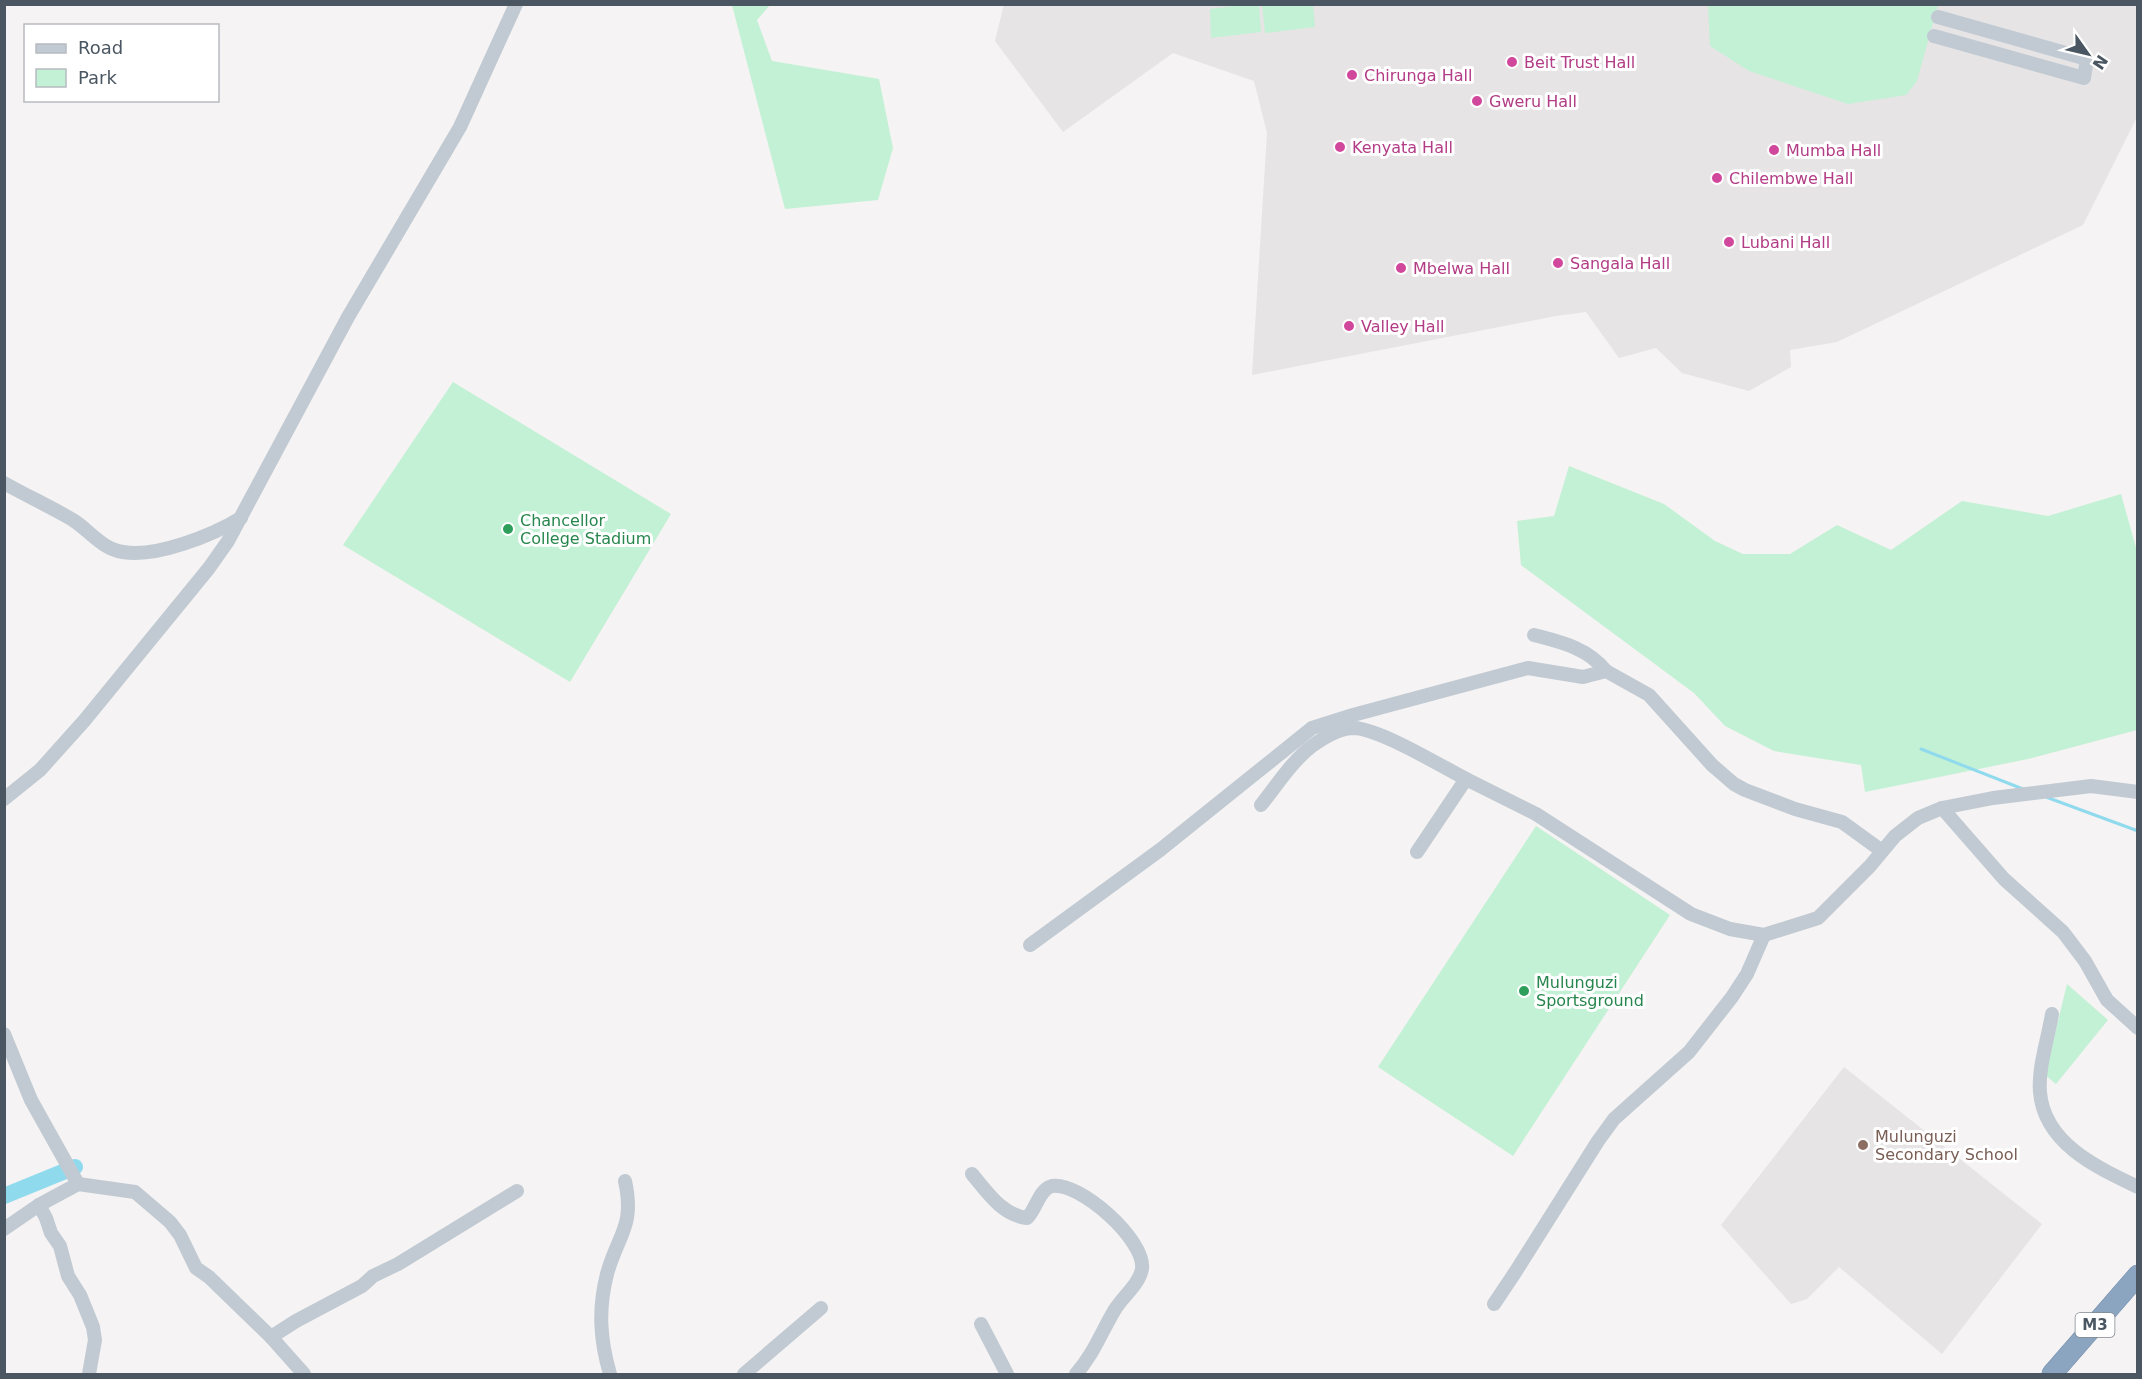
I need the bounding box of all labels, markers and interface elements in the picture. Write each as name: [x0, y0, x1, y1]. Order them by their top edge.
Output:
legend: [24, 24, 219, 102]
north arrow: [2058, 24, 2118, 84]
text: Road: [78, 37, 123, 58]
text: N: [2088, 51, 2112, 73]
place label: Beit Trust Hall: [1524, 53, 1635, 72]
marker: Beit Trust Hall: [1505, 55, 1519, 69]
place label: Chirunga Hall: [1364, 66, 1472, 85]
text: Park: [78, 67, 117, 88]
marker: Chirunga Hall: [1345, 68, 1359, 82]
place label: Gweru Hall: [1489, 92, 1577, 111]
marker: Gweru Hall: [1470, 94, 1484, 108]
place label: Kenyata Hall: [1352, 138, 1453, 157]
marker: Kenyata Hall: [1333, 140, 1347, 154]
place label: Mumba Hall: [1786, 141, 1881, 160]
marker: Mumba Hall: [1767, 143, 1781, 157]
place label: Chilembwe Hall: [1729, 169, 1854, 188]
marker: Chilembwe Hall: [1710, 171, 1724, 185]
place label: Lubani Hall: [1741, 233, 1830, 252]
marker: Lubani Hall: [1722, 235, 1736, 249]
place label: Sangala Hall: [1570, 254, 1670, 273]
marker: Sangala Hall: [1551, 256, 1565, 270]
place label: Mbelwa Hall: [1413, 259, 1510, 278]
marker: Mbelwa Hall: [1394, 261, 1408, 275]
place label: Valley Hall: [1361, 317, 1445, 336]
marker: Valley Hall: [1342, 319, 1356, 333]
place label: Chancellor College Stadium: [520, 511, 651, 548]
marker: Chancellor College Stadium: [501, 522, 515, 536]
place label: Mulunguzi Sportsground: [1536, 973, 1644, 1010]
marker: Mulunguzi Sportsground: [1517, 984, 1531, 998]
place label: Mulunguzi Secondary School: [1875, 1127, 2018, 1164]
marker: Mulunguzi Secondary School: [1856, 1138, 1870, 1152]
road number: M3: [2076, 1313, 2114, 1337]

